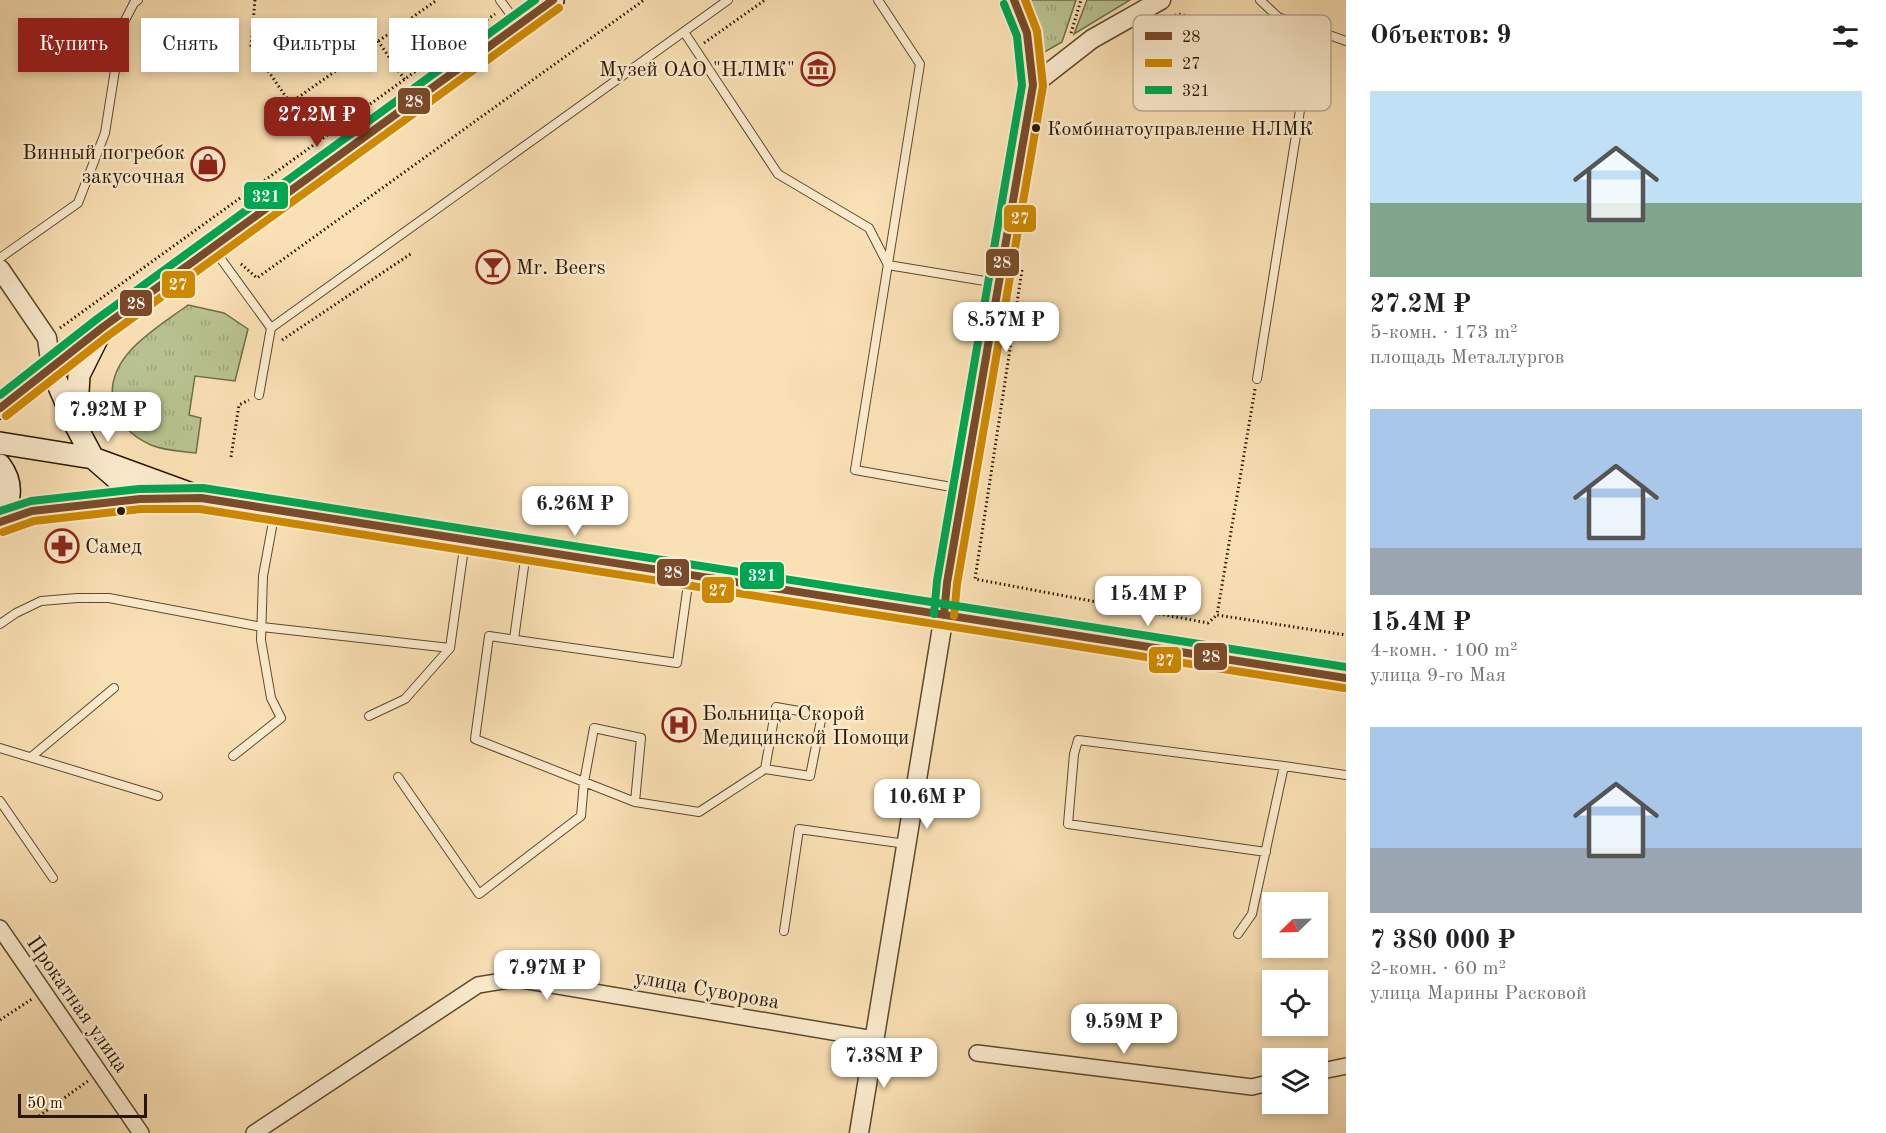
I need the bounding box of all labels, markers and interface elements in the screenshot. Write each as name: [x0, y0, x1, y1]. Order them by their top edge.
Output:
legend: [1133, 15, 1331, 111]
chip: Купить: [18, 18, 129, 72]
chip: Снять: [141, 18, 239, 72]
chip: Фильтры: [251, 18, 377, 72]
chip: Новое: [389, 18, 488, 72]
icon: filters: [1829, 20, 1862, 53]
text: Объектов: 9: [1370, 23, 1511, 49]
text: 28: [1182, 30, 1201, 46]
museum icon: Музей ОАО "НЛМК": [800, 51, 836, 87]
text: 27: [1182, 57, 1201, 73]
place label: Музей ОАО "НЛМК": [599, 60, 795, 81]
text: 321: [1182, 84, 1210, 100]
line badge: 28: [397, 87, 431, 115]
text: 28: [405, 95, 423, 111]
pin: 27.2M ₽: [262, 97, 372, 148]
text: 27.2M ₽: [278, 106, 356, 126]
place label: Комбинатоуправление НЛМК: [1047, 120, 1313, 140]
marker: Комбинатоуправление НЛМК: [1030, 122, 1042, 134]
icon: home: [1562, 130, 1670, 238]
place label: Винный погребок закусочная: [22, 143, 185, 188]
shop icon: Винный погребок закусочная: [190, 146, 226, 182]
line badge: 321: [243, 181, 289, 210]
text: 321: [252, 190, 280, 206]
line badge: 27: [1003, 204, 1037, 233]
text: 27: [1011, 212, 1029, 228]
line badge: 28: [985, 248, 1020, 277]
bar icon: Mr. Beers: [475, 249, 511, 285]
text: 28: [993, 256, 1011, 272]
place label: Mr. Beers: [516, 258, 606, 279]
line badge: 27: [161, 270, 196, 299]
text: 27: [169, 278, 187, 294]
line badge: 28: [119, 289, 153, 317]
text: 27.2M ₽: [1370, 292, 1471, 318]
text: 28: [127, 297, 145, 313]
pin: 8.57M ₽: [951, 302, 1061, 353]
text: 8.57M ₽: [967, 311, 1045, 331]
text: 5-комн. · 173 m²: [1370, 323, 1518, 343]
text: площадь Металлургов: [1370, 348, 1564, 368]
pin: 7.92M ₽: [53, 392, 163, 443]
text: 7.92M ₽: [69, 401, 147, 421]
icon: home: [1562, 448, 1670, 556]
pin: 6.26M ₽: [520, 486, 630, 537]
text: 6.26M ₽: [536, 495, 614, 515]
unlabelled marker: [115, 505, 127, 517]
pharmacy icon: Самед: [44, 528, 80, 564]
place label: Самед: [85, 537, 142, 558]
line badge: 28: [656, 558, 690, 587]
line badge: 321: [739, 561, 785, 590]
text: 28: [664, 566, 682, 582]
text: 321: [748, 569, 776, 585]
line badge: 27: [701, 576, 735, 604]
pin: 15.4M ₽: [1093, 576, 1203, 627]
text: 27: [709, 584, 727, 600]
text: 15.4M ₽: [1109, 585, 1187, 605]
text: 15.4M ₽: [1370, 610, 1471, 636]
text: 4-комн. · 100 m²: [1370, 641, 1518, 661]
line badge: 28: [1193, 642, 1228, 671]
line badge: 27: [1148, 646, 1182, 674]
text: 28: [1202, 650, 1220, 666]
text: 27: [1156, 654, 1174, 670]
text: улица 9-го Мая: [1370, 666, 1506, 686]
place label: Больница Скорой Медицинской Помощи: [702, 704, 909, 749]
hospital icon: Больница Скорой Медицинской Помощи: [661, 707, 697, 743]
icon: home: [1562, 766, 1670, 874]
pin: 10.6M ₽: [872, 779, 982, 830]
text: 10.6M ₽: [888, 788, 966, 808]
north arrow: [1262, 892, 1328, 958]
map controls: [1262, 892, 1328, 1114]
text: 7 380 000 ₽: [1370, 928, 1516, 954]
street label: Прокатная улица: [22, 933, 132, 1077]
pin: 7.97M ₽: [492, 950, 602, 1001]
text: 7.97M ₽: [508, 959, 586, 979]
text: 2-комн. · 60 m²: [1370, 959, 1506, 979]
street label: улица Суворова: [633, 967, 781, 1014]
button: locate: [1262, 970, 1328, 1036]
text: улица Марины Расковой: [1370, 984, 1587, 1004]
pin: 9.59M ₽: [1069, 1004, 1179, 1055]
text: 9.59M ₽: [1085, 1013, 1163, 1033]
pin: 7.38M ₽: [829, 1038, 939, 1089]
text: 7.38M ₽: [845, 1047, 923, 1067]
button: layers: [1262, 1048, 1328, 1114]
scale bar: [18, 1091, 147, 1118]
text: 50 m: [27, 1096, 63, 1112]

